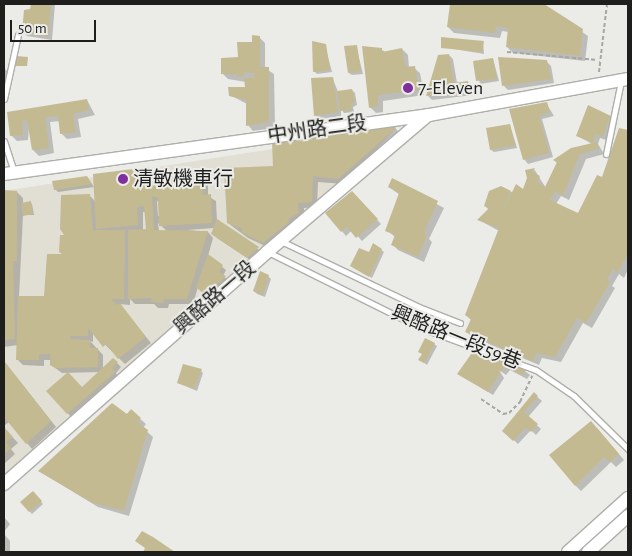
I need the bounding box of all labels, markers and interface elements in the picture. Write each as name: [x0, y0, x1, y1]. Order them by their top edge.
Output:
scale bar: [12, 10, 99, 42]
text: 50 m: [18, 21, 47, 36]
place label: 7-Eleven: [418, 76, 483, 100]
marker: 7-Eleven: [402, 82, 414, 94]
street label: 中州路二段: [266, 111, 368, 149]
place label: 清敏機車行: [133, 167, 233, 191]
marker: 清敏機車行: [117, 173, 129, 185]
street label: 興酪路一段: [169, 256, 261, 340]
street label: 興酪路一段59巷: [388, 301, 524, 375]

